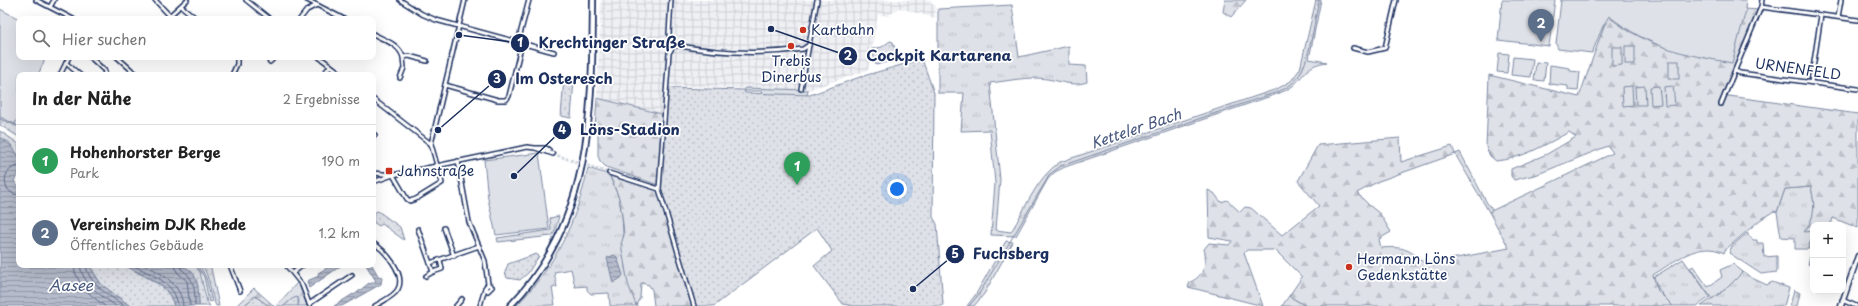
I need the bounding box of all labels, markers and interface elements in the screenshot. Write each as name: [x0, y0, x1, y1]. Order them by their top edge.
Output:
pin: 2: [1528, 9, 1554, 42]
search box: [16, 16, 376, 60]
place label: Kartbahn: [811, 19, 874, 40]
marker: Kartbahn: [798, 25, 808, 35]
icon: search: [30, 27, 52, 49]
text: Hier suchen: [62, 27, 147, 50]
callout: Krechtinger Straße: [510, 30, 694, 57]
text: Krechtinger Straße: [539, 30, 685, 53]
text: 1: [517, 33, 523, 51]
marker: Trebis Dinerbus: [786, 41, 796, 51]
callout: Cockpit Kartarena: [838, 42, 1019, 69]
text: Cockpit Kartarena: [866, 43, 1012, 66]
text: 2: [844, 46, 853, 64]
place label: Trebis Dinerbus: [761, 50, 821, 87]
street label: URNENFELD: [1754, 52, 1842, 85]
callout: Im Osteresch: [487, 66, 621, 93]
text: Im Osteresch: [515, 66, 613, 89]
text: 3: [493, 69, 501, 87]
text: In der Nähe: [32, 85, 131, 111]
text: 2 Ergebnisse: [283, 89, 360, 108]
water label: Ketteler Bach: [1087, 101, 1184, 154]
callout: Löns-Stadion: [552, 117, 687, 144]
text: Löns-Stadion: [580, 117, 680, 140]
text: 4: [558, 120, 566, 138]
text: Hohenhorster Berge: [70, 140, 221, 163]
text: 1: [42, 151, 48, 170]
text: 190 m: [321, 151, 360, 170]
pin: 1: [784, 152, 810, 185]
place label: Jahnstraße: [397, 160, 474, 181]
text: Park: [70, 163, 99, 182]
marker: Jahnstraße: [384, 166, 394, 176]
your location: [887, 179, 907, 199]
text: Vereinsheim DJK Rhede: [70, 212, 246, 235]
map controls: [1810, 222, 1846, 294]
button: +: [1810, 222, 1846, 258]
text: 2: [40, 223, 50, 242]
text: 1.2 km: [319, 223, 360, 242]
text: Öffentliches Gebäude: [70, 235, 204, 254]
callout: Fuchsberg: [945, 240, 1058, 267]
text: Fuchsberg: [973, 241, 1049, 264]
text: 5: [951, 244, 959, 262]
place label: Hermann Löns Gedenkstätte: [1357, 248, 1455, 285]
button: −: [1810, 258, 1846, 294]
marker: Hermann Löns Gedenkstätte: [1344, 262, 1354, 272]
water label: Aasee: [49, 273, 94, 296]

